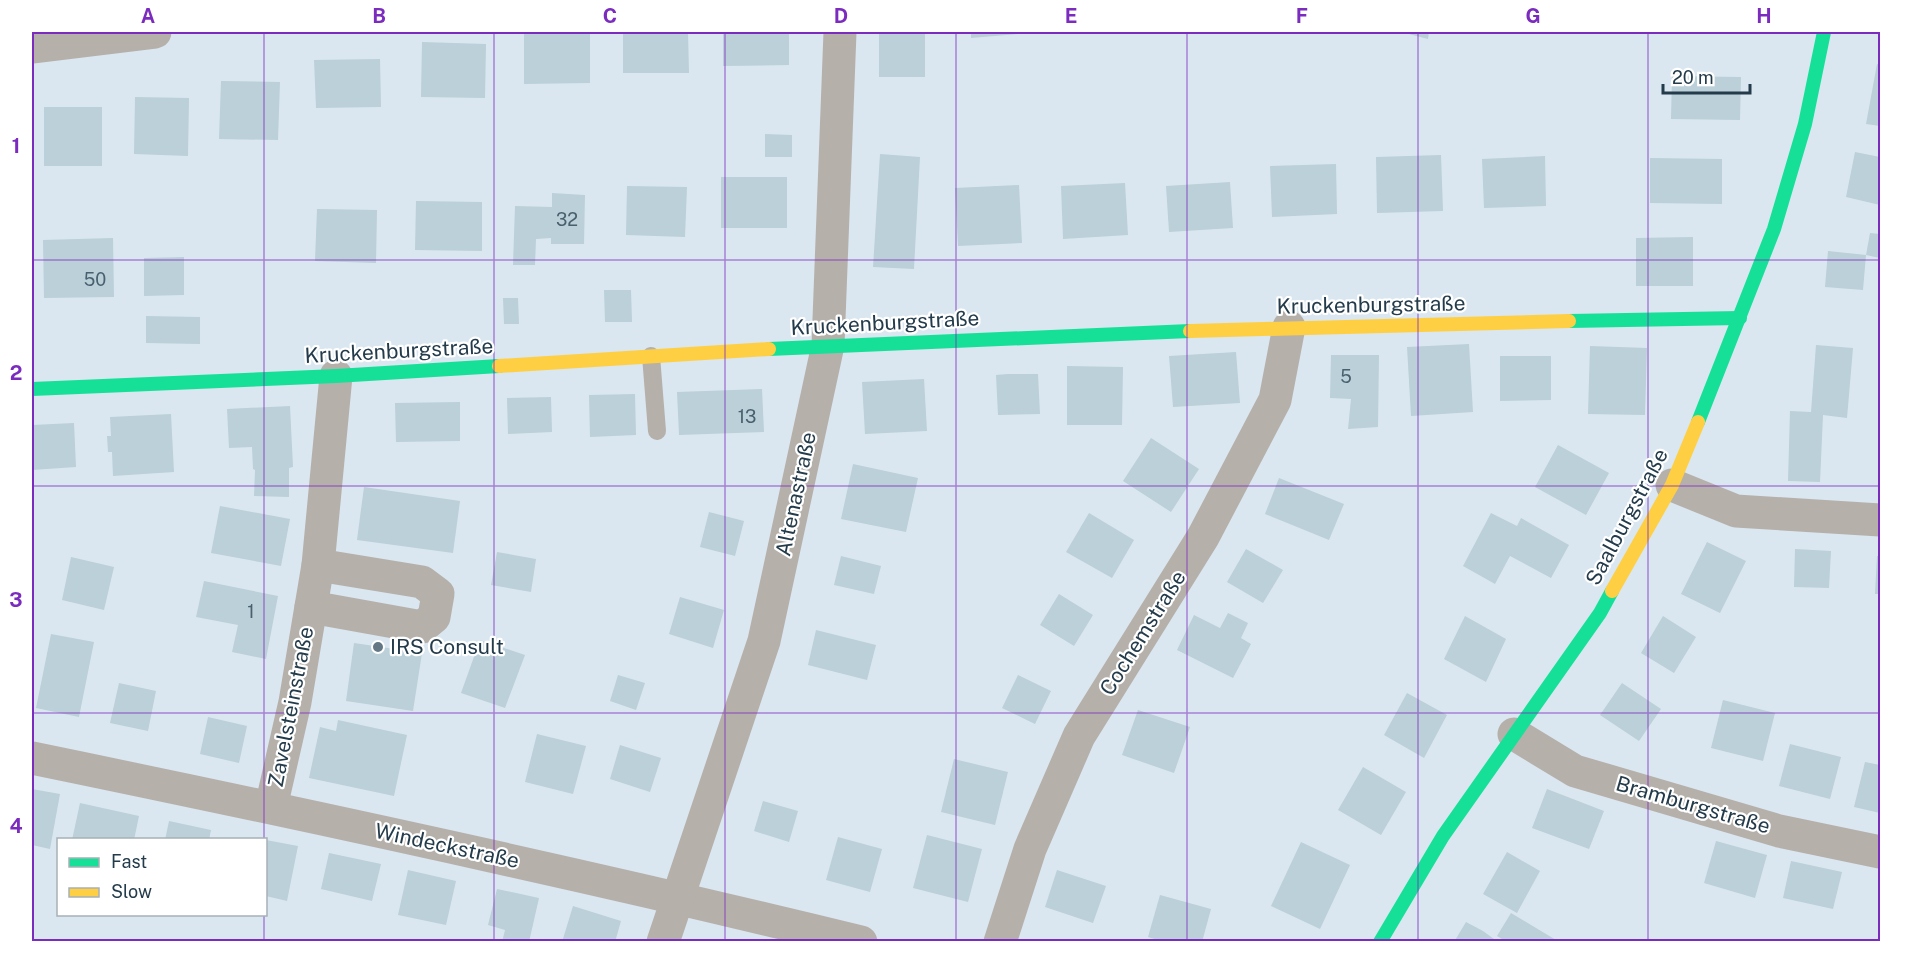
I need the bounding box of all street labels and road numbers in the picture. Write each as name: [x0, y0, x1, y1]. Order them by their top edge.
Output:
street label: Kruckenburgstraße: [1276, 290, 1466, 319]
street label: Kruckenburgstraße: [790, 305, 980, 340]
street label: Kruckenburgstraße: [304, 333, 494, 368]
street label: Altenastraße: [770, 430, 821, 558]
street label: Saalburgstraße: [1580, 444, 1673, 589]
street label: Cochemstraße: [1094, 566, 1191, 700]
street label: Zavelsteinstraße: [263, 625, 318, 789]
street label: Bramburgstraße: [1613, 771, 1773, 838]
street label: Windeckstraße: [373, 818, 522, 873]

